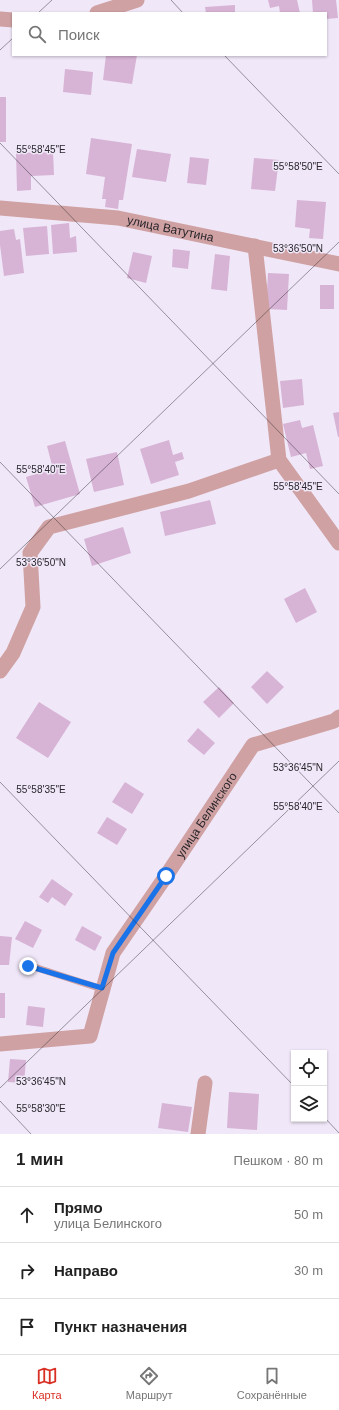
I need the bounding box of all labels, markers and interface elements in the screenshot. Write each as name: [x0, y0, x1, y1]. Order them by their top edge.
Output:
search box: [12, 12, 327, 56]
icon: search: [26, 23, 48, 45]
text: Поиск: [58, 26, 100, 43]
text: 55°58'45"E: [16, 144, 66, 155]
text: 55°58'50"E: [273, 161, 323, 172]
street label: улица Ватутина: [126, 213, 215, 245]
text: 53°36'50"N: [273, 243, 323, 254]
text: 55°58'40"E: [16, 464, 66, 475]
text: 55°58'45"E: [273, 481, 323, 492]
text: 53°36'50"N: [16, 557, 66, 568]
text: 53°36'45"N: [273, 762, 323, 773]
street label: улица Белинского: [173, 769, 240, 861]
text: 55°58'35"E: [16, 784, 66, 795]
text: 55°58'40"E: [273, 801, 323, 812]
route start: [157, 867, 175, 885]
route end: [19, 957, 37, 975]
map controls: [291, 1050, 327, 1122]
button: locate: [291, 1050, 327, 1086]
text: 53°36'45"N: [16, 1076, 66, 1087]
button: layers: [291, 1086, 327, 1122]
text: 55°58'30"E: [16, 1103, 66, 1114]
text: 1 мин: [16, 1150, 63, 1169]
text: Пешком · 80 m: [234, 1153, 323, 1168]
text: Прямо: [54, 1199, 103, 1216]
icon: ahead: [16, 1204, 38, 1226]
text: 50 m: [294, 1207, 323, 1222]
text: улица Белинского: [54, 1216, 162, 1231]
icon: right: [16, 1260, 38, 1282]
text: Направо: [54, 1262, 118, 1279]
text: 30 m: [294, 1263, 323, 1278]
icon: arrive: [16, 1316, 38, 1338]
text: Пункт назначения: [54, 1318, 187, 1335]
tab: Карта: [32, 1365, 62, 1401]
tab: Маршрут: [126, 1365, 173, 1401]
tab: Сохранённые: [237, 1365, 307, 1401]

